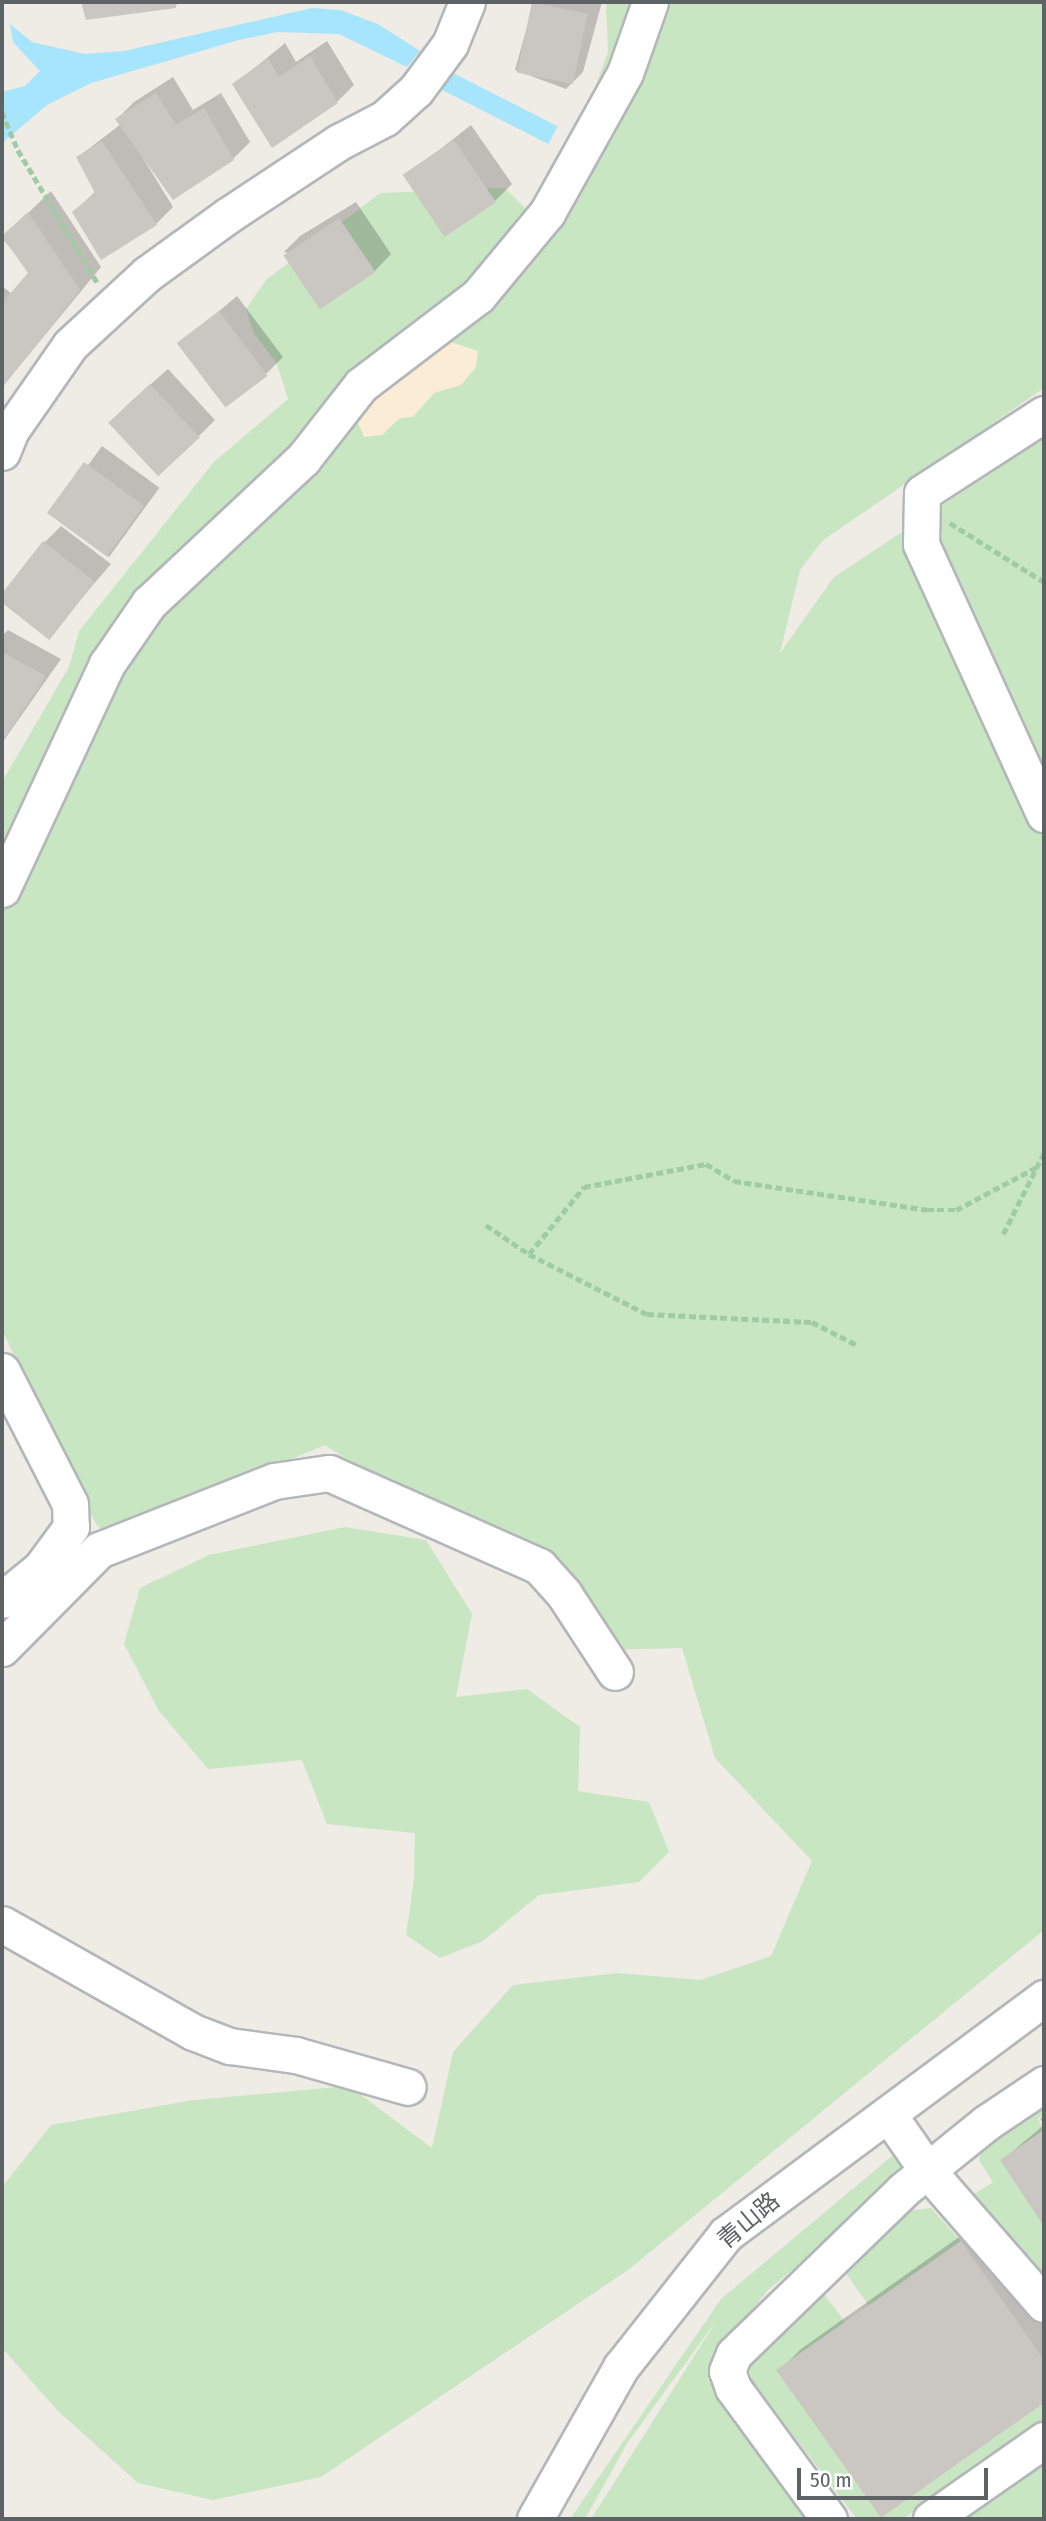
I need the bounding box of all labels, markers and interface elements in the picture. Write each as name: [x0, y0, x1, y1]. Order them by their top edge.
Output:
street label: 青山路: [712, 2187, 786, 2255]
scale bar: [801, 2454, 992, 2498]
text: 50 m: [810, 2467, 852, 2493]

